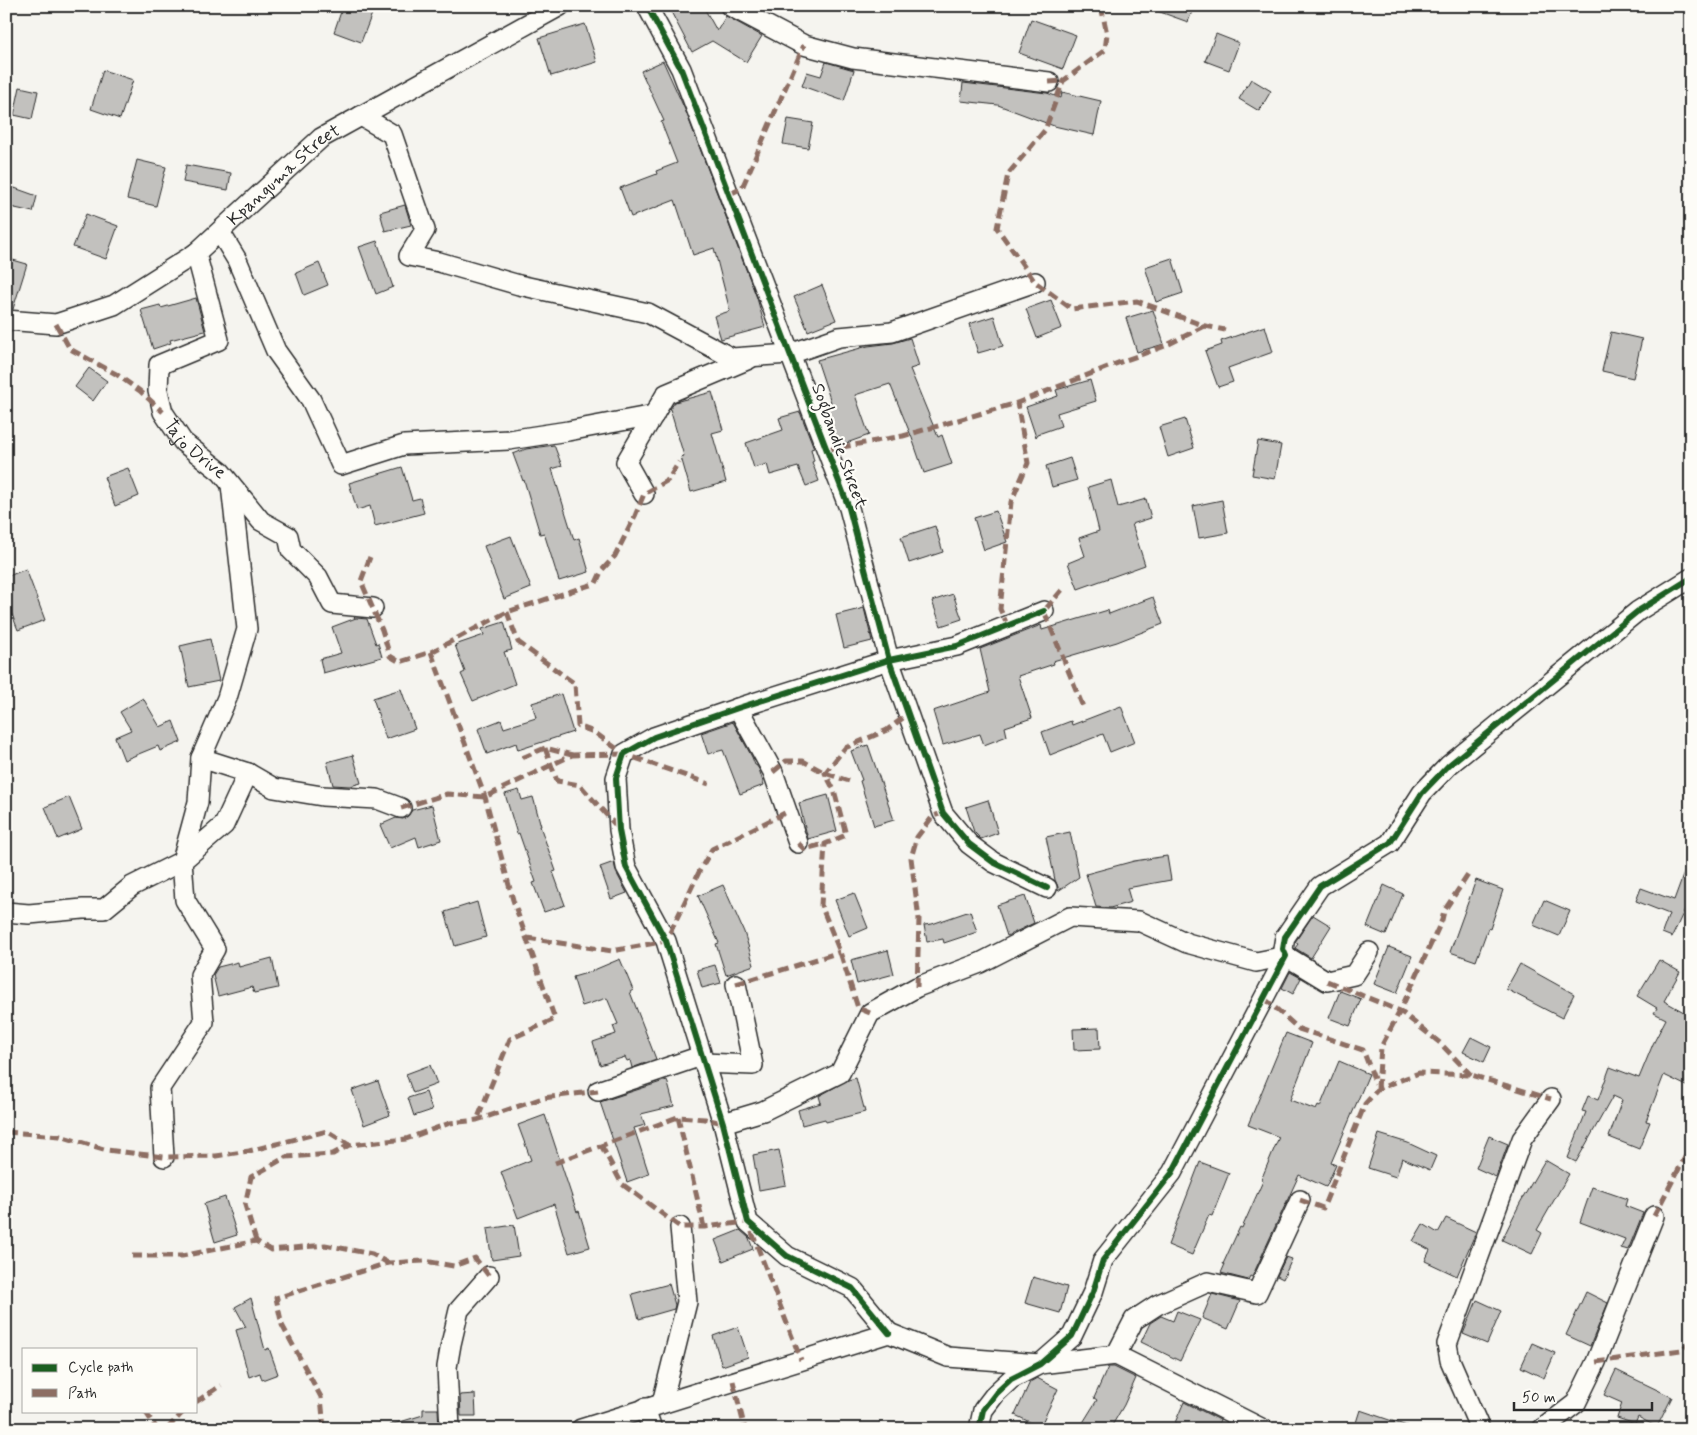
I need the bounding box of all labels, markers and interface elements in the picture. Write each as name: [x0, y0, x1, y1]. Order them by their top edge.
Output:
street label: Kpanguma Street: [222, 119, 345, 231]
street label: Sogbandie Street: [803, 380, 873, 514]
street label: Tajo Drive: [158, 414, 231, 485]
legend: [22, 1348, 198, 1412]
text: Cycle path: [68, 1358, 133, 1378]
scale bar: [1514, 1380, 1652, 1412]
text: Path: [68, 1384, 97, 1404]
text: 50 m: [1522, 1388, 1556, 1408]

